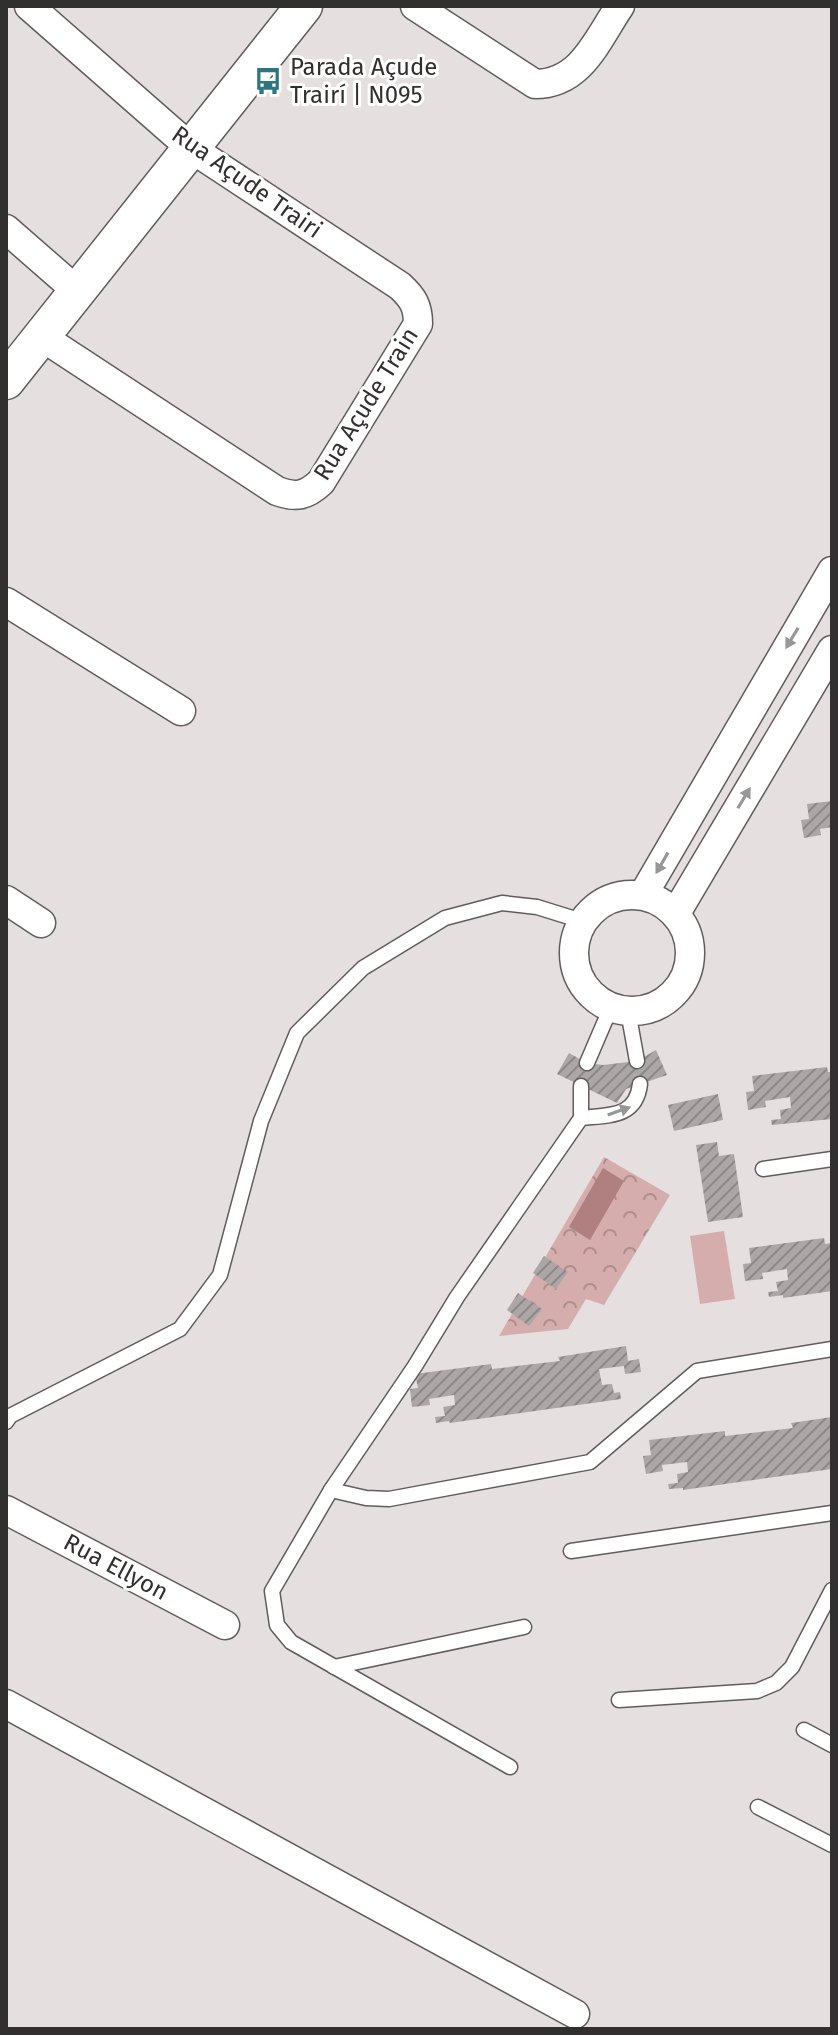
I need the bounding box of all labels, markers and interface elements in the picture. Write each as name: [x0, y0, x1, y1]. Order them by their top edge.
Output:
place label: Parada Açude Trairí | N095: [290, 53, 437, 109]
bus stop icon: Parada Açude Trairí | N095: [253, 66, 283, 96]
street label: Rua Açude Trairi: [167, 120, 327, 244]
street label: Rua Açude Train: [308, 323, 424, 485]
one-way arrow: [785, 627, 799, 649]
one-way arrow: [737, 787, 751, 809]
one-way arrow: [655, 852, 669, 874]
one-way arrow: [607, 1104, 631, 1116]
street label: Rua Ellyon: [59, 1528, 173, 1606]

